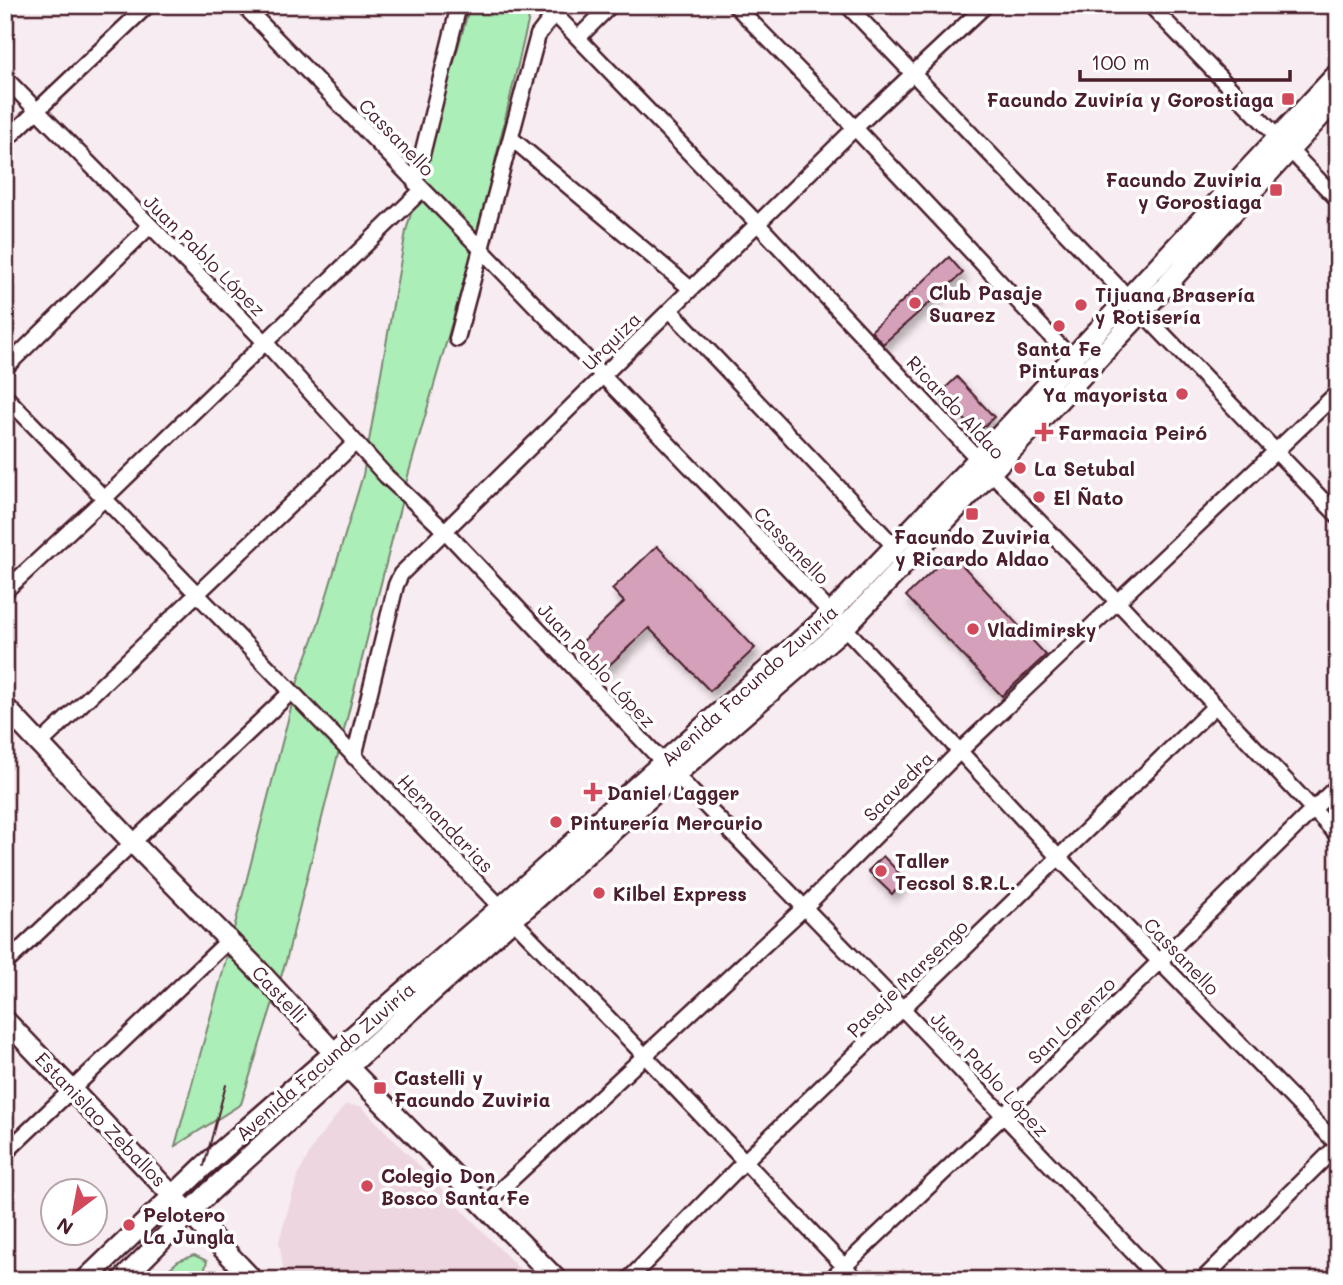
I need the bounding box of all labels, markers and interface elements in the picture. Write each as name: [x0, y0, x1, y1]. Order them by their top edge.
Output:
scale bar: [1080, 38, 1290, 82]
text: 100 m: [1091, 48, 1150, 75]
place label: Facundo Zuviría y Gorostiaga: [987, 87, 1274, 112]
marker: Facundo Zuviría y Gorostiaga: [1280, 91, 1296, 107]
street label: Cassanello: [354, 93, 440, 181]
place label: Facundo Zuviria y Gorostiaga: [1106, 167, 1262, 214]
marker: Facundo Zuviria y Gorostiaga: [1268, 182, 1284, 198]
street label: Juan Pablo López: [139, 189, 271, 321]
place label: Club Pasaje Suarez: [929, 280, 1042, 327]
place label: Tijuana Brasería y Rotisería: [1095, 282, 1255, 329]
marker: Club Pasaje Suarez: [907, 295, 923, 311]
marker: Tijuana Brasería y Rotisería: [1073, 297, 1089, 313]
street label: Urquiza: [576, 306, 646, 376]
marker: Santa Fe Pinturas: [1051, 318, 1067, 334]
place label: Santa Fe Pinturas: [1017, 336, 1101, 383]
street label: Ricardo Aldao: [901, 350, 1011, 464]
place label: Ya mayorista: [1042, 382, 1168, 407]
marker: Ya mayorista: [1174, 386, 1190, 402]
place label: Farmacia Peiró: [1058, 420, 1207, 445]
marker: Farmacia Peiró: [1036, 424, 1052, 440]
place label: La Setubal: [1034, 456, 1135, 481]
marker: La Setubal: [1012, 460, 1028, 476]
place label: El Ñato: [1053, 485, 1123, 510]
marker: El Ñato: [1031, 489, 1047, 505]
street label: Cassanello: [749, 501, 835, 589]
marker: Facundo Zuviria y Ricardo Aldao: [964, 506, 980, 522]
place label: Facundo Zuviria y Ricardo Aldao: [894, 524, 1050, 571]
street label: Juan Pablo López: [533, 597, 661, 733]
street label: Avenida Facundo Zuviría: [655, 599, 843, 771]
place label: Vladimirsky: [987, 617, 1096, 642]
marker: Vladimirsky: [965, 621, 981, 637]
street label: Saavedra: [857, 745, 939, 827]
street label: Hernandarias: [393, 768, 499, 878]
place label: Daniel Lagger: [607, 780, 740, 805]
marker: Daniel Lagger: [585, 784, 601, 800]
place label: Pinturería Mercurio: [570, 810, 763, 835]
marker: Pinturería Mercurio: [548, 814, 564, 830]
place label: Taller Tecsol S.R.L.: [895, 848, 1016, 895]
marker: Taller Tecsol S.R.L.: [873, 863, 889, 879]
place label: Kilbel Express: [613, 881, 747, 906]
marker: Kilbel Express: [591, 885, 607, 901]
street label: Cassanello: [1139, 912, 1225, 1000]
street label: Pasaje Marsengo: [841, 914, 973, 1042]
street label: Castelli: [247, 960, 313, 1028]
street label: San Lorenzo: [1022, 971, 1120, 1069]
street label: Avenida Facundo Zuviría: [230, 976, 420, 1146]
street label: Juan Pablo López: [926, 1006, 1054, 1142]
street label: Estanislao Zeballos: [30, 1046, 172, 1192]
place label: Castelli y Facundo Zuviria: [394, 1065, 551, 1112]
marker: Castelli y Facundo Zuviria: [372, 1080, 388, 1096]
place label: Colegio Don Bosco Santa Fe: [381, 1163, 530, 1210]
north arrow: [38, 1176, 108, 1246]
marker: Colegio Don Bosco Santa Fe: [359, 1178, 375, 1194]
place label: Pelotero La Jungla: [143, 1202, 235, 1249]
text: N: [52, 1212, 77, 1241]
marker: Pelotero La Jungla: [121, 1217, 137, 1233]

